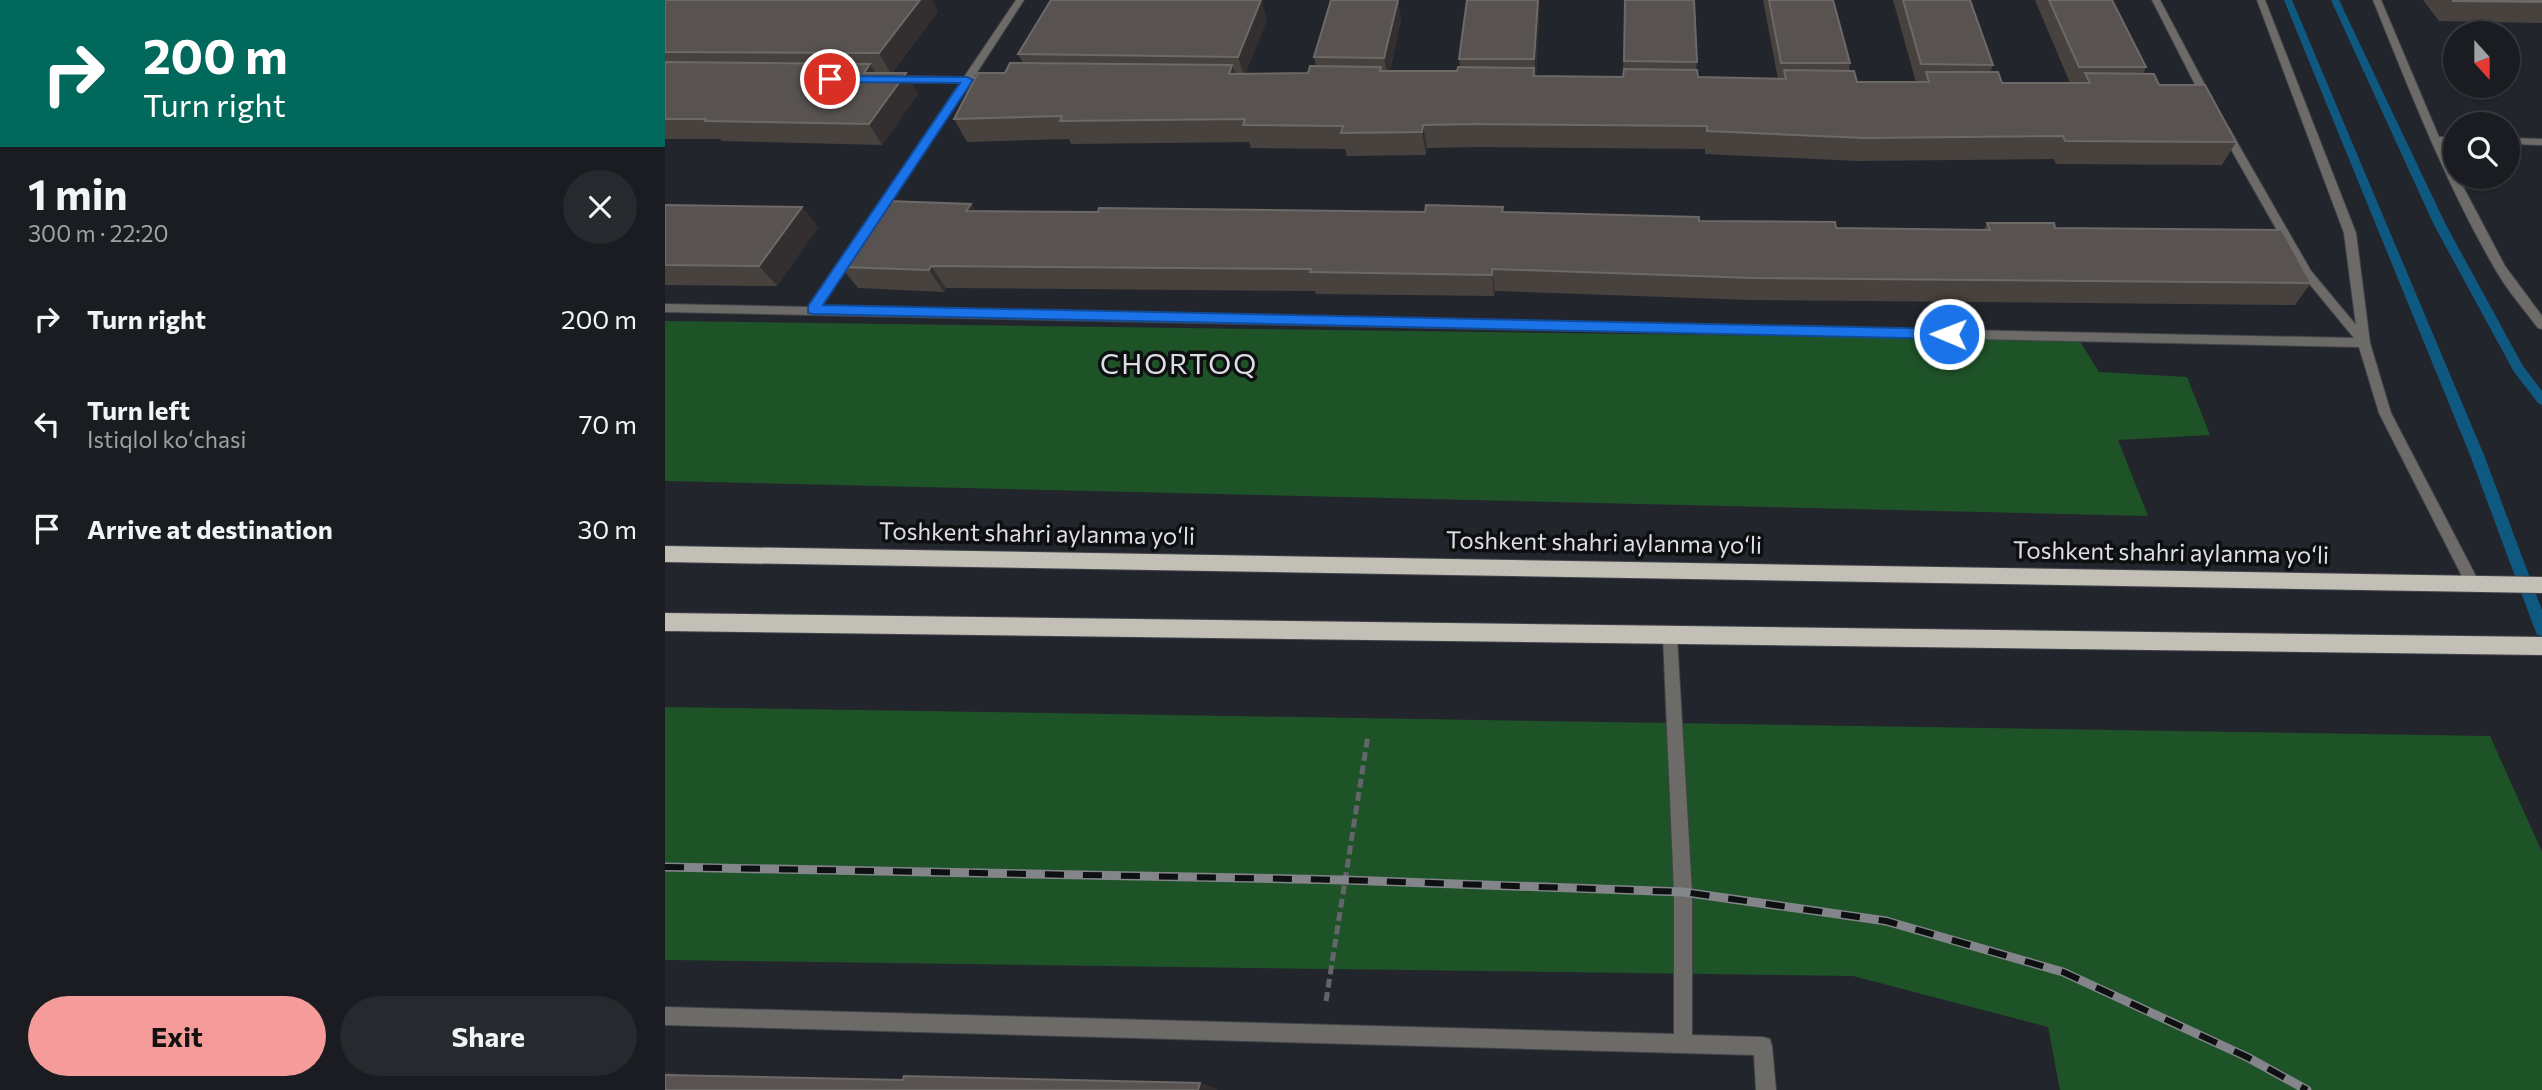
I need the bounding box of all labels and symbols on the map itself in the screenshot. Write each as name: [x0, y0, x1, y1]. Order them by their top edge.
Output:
north arrow: [2443, 21, 2520, 98]
pin: [800, 49, 860, 109]
position arrow: [1912, 297, 1986, 371]
district label: CHORTOQ: [1100, 346, 1258, 380]
street label: Toshkent shahri aylanma yoʻli: [879, 515, 1195, 550]
street label: Toshkent shahri aylanma yoʻli: [1446, 524, 1762, 559]
street label: Toshkent shahri aylanma yoʻli: [2013, 534, 2329, 569]

